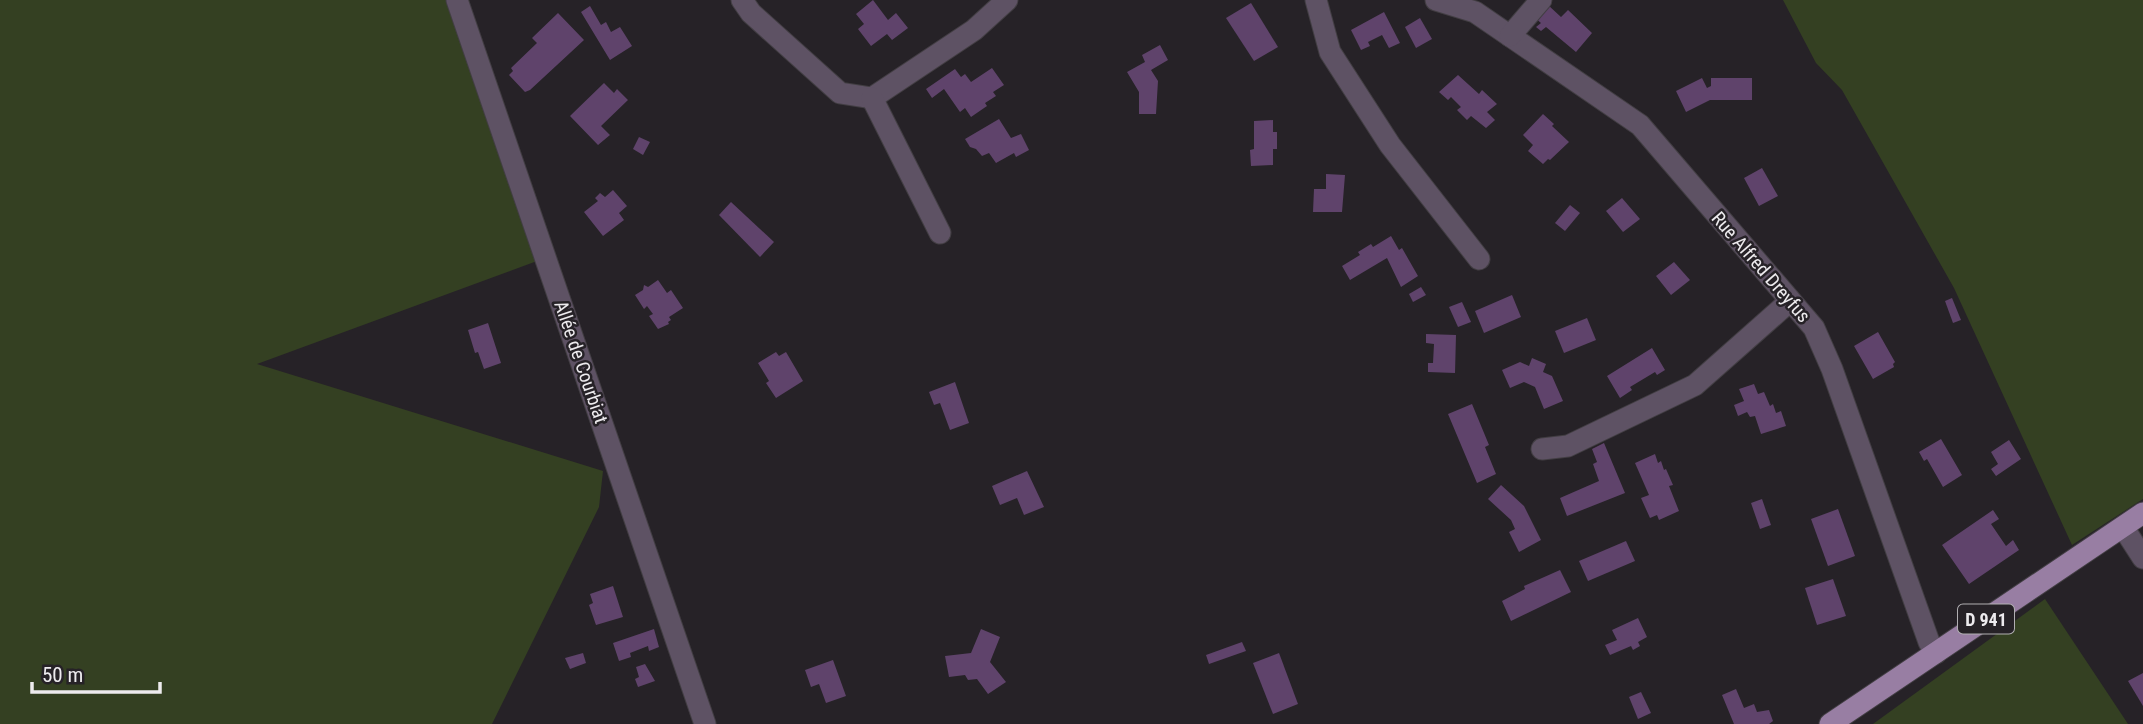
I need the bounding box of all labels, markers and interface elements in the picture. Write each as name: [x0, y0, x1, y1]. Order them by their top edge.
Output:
street label: Rue Alfred Dreyfus: [1707, 207, 1815, 327]
street label: Allée de Courbiat: [549, 298, 613, 426]
road number: D 941: [1958, 604, 2014, 634]
scale bar: [32, 650, 159, 694]
text: 50 m: [42, 663, 83, 687]

